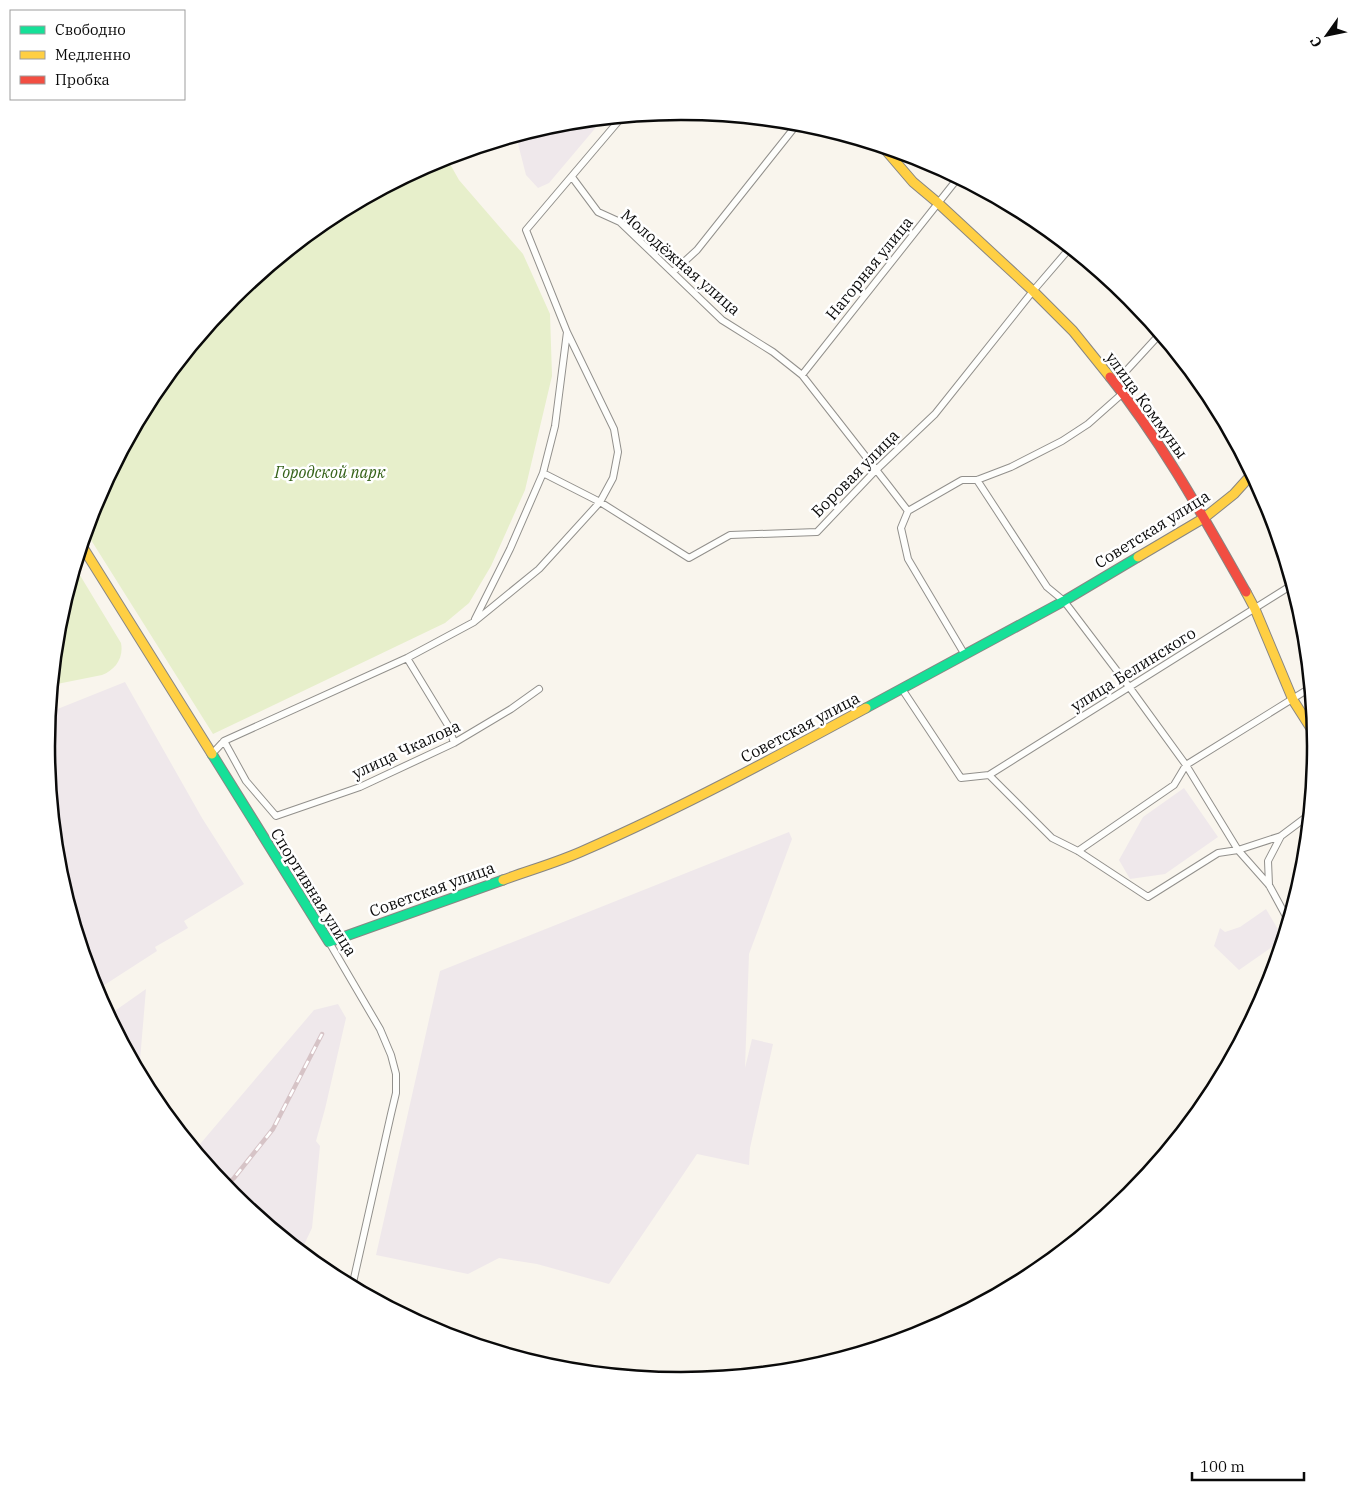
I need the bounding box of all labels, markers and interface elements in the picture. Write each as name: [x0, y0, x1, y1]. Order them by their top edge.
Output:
legend: [10, 10, 185, 100]
north arrow: [1302, 10, 1352, 60]
text: Свободно: [55, 20, 126, 39]
text: С: [1306, 33, 1326, 51]
text: Медленно: [55, 45, 131, 64]
text: Пробка: [55, 70, 110, 89]
street label: Молодёжная улица: [617, 205, 745, 320]
street label: Нагорная улица: [821, 212, 917, 324]
street label: улица Коммуны: [1102, 348, 1192, 462]
street label: Боровая улица: [807, 425, 903, 521]
park label: Городской парк: [273, 462, 386, 482]
street label: Советская улица: [1091, 485, 1213, 572]
street label: улица Белинского: [1067, 622, 1199, 716]
street label: Советская улица: [737, 687, 863, 767]
street label: улица Чкалова: [349, 715, 464, 783]
street label: Спортивная улица: [266, 824, 362, 960]
street label: Советская улица: [367, 857, 498, 921]
scale bar: [1192, 1450, 1304, 1482]
text: 100 m: [1200, 1457, 1245, 1476]

